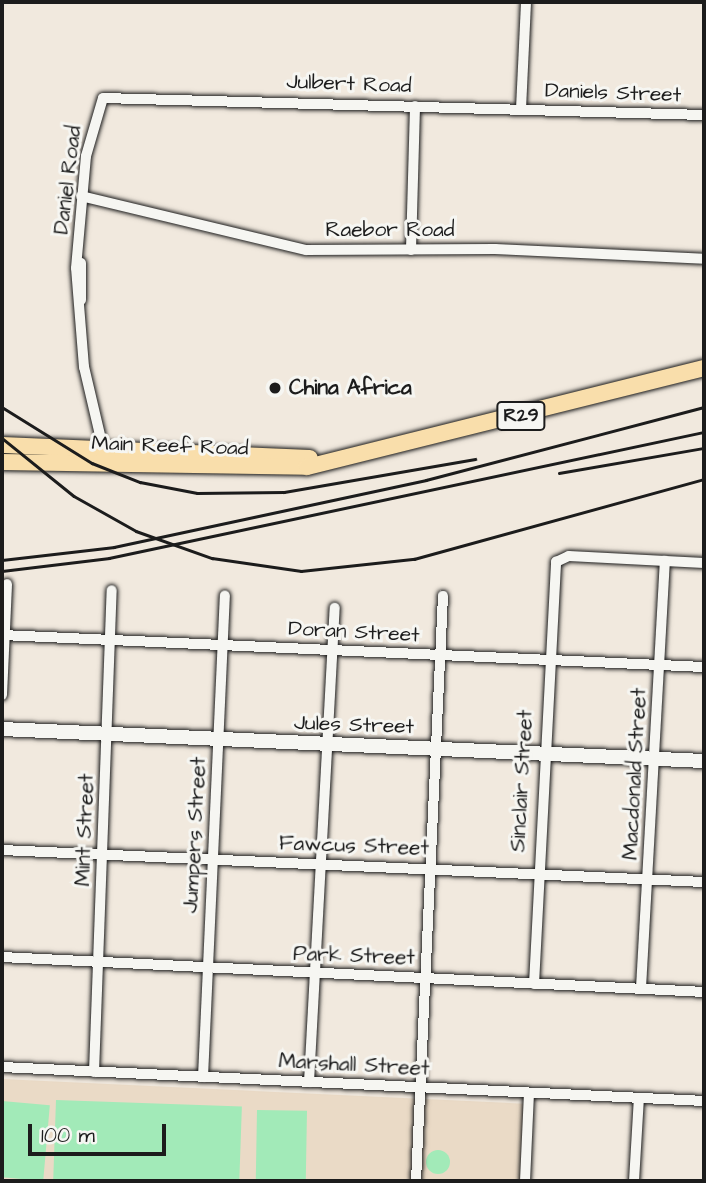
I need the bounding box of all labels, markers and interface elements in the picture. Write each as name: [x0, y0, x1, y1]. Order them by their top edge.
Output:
street label: Julbert Road: [286, 69, 412, 99]
street label: Daniels Street: [544, 78, 682, 108]
street label: Daniel Road: [49, 124, 87, 236]
street label: Raebor Road: [326, 217, 454, 243]
place label: China Africa: [289, 375, 412, 401]
marker: China Africa: [267, 380, 283, 396]
road number: R29: [495, 400, 547, 432]
street label: Main Reef Road: [91, 431, 249, 461]
street label: Doran Street: [288, 616, 420, 648]
street label: Macdonald Street: [618, 687, 652, 861]
street label: Sinclair Street: [506, 709, 538, 853]
street label: Jules Street: [294, 710, 414, 740]
street label: Jumpers Street: [178, 756, 212, 914]
street label: Mint Street: [70, 773, 100, 887]
street label: Fawcus Street: [279, 831, 429, 861]
street label: Park Street: [293, 941, 415, 971]
street label: Marshall Street: [278, 1048, 430, 1082]
scale bar: [32, 1110, 170, 1154]
text: 100 m: [41, 1121, 95, 1150]

